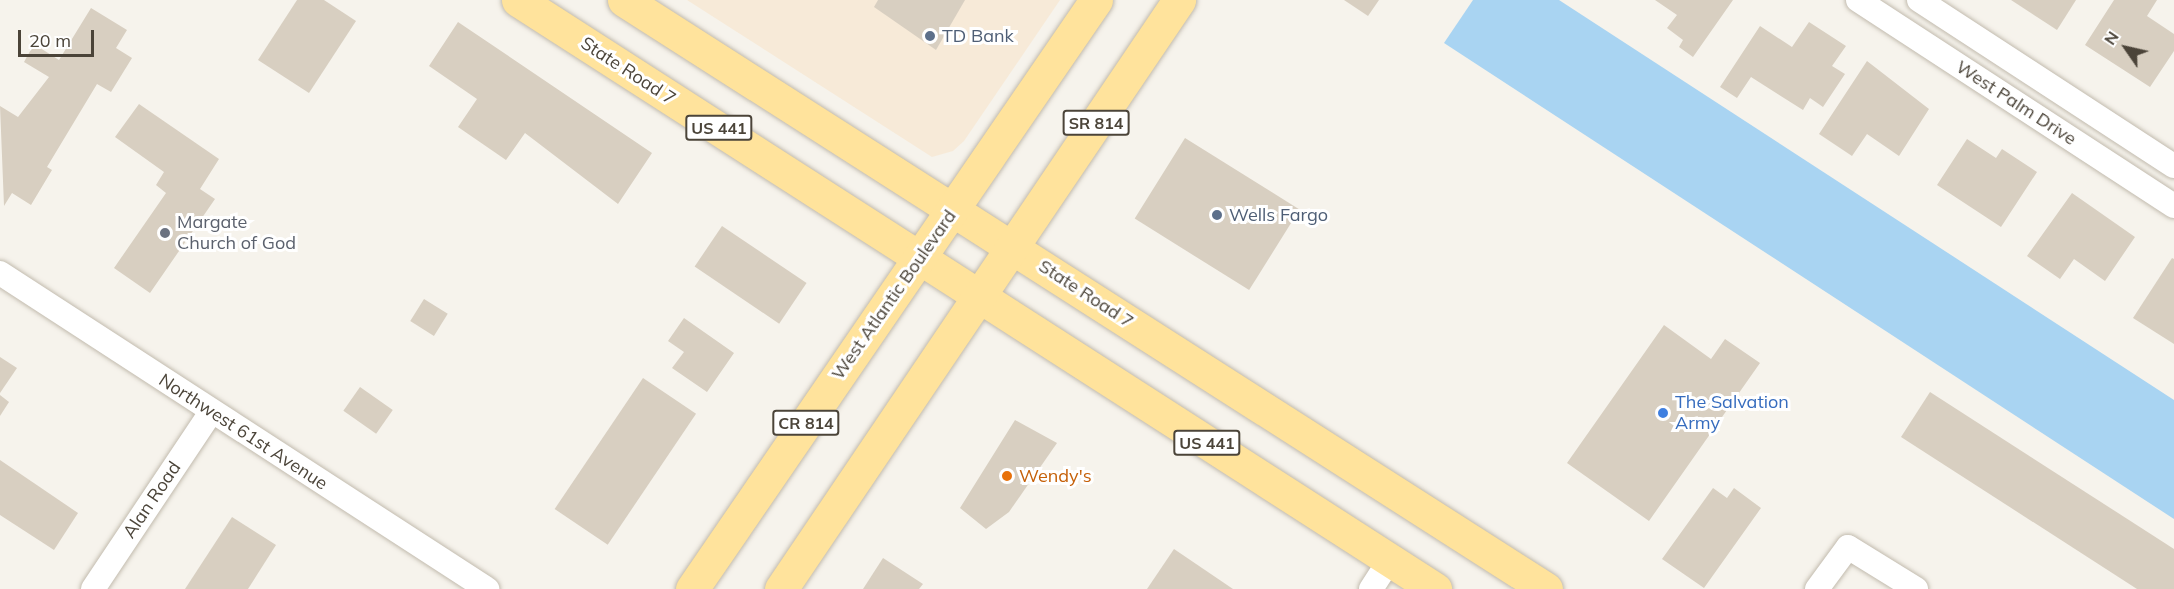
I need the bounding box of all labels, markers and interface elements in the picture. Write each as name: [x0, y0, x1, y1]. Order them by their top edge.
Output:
scale bar: [21, 18, 98, 56]
north arrow: [2096, 18, 2156, 78]
place label: TD Bank: [942, 25, 1014, 47]
text: N: [2099, 27, 2123, 49]
text: 20 m: [29, 29, 71, 52]
marker: TD Bank: [923, 29, 937, 43]
street label: State Road 7: [577, 32, 679, 110]
street label: West Palm Drive: [1952, 56, 2080, 150]
road number: SR 814: [1062, 110, 1130, 136]
road number: US 441: [684, 115, 754, 141]
place label: Wells Fargo: [1229, 204, 1328, 226]
street label: West Atlantic Boulevard: [827, 206, 961, 384]
marker: Wells Fargo: [1210, 208, 1224, 222]
place label: Margate Church of God: [177, 212, 296, 254]
marker: Margate Church of God: [158, 226, 172, 240]
street label: State Road 7: [1035, 255, 1137, 333]
street label: Northwest 61st Avenue: [155, 369, 331, 495]
place label: The Salvation Army: [1675, 392, 1789, 434]
marker: The Salvation Army: [1656, 406, 1670, 420]
road number: CR 814: [772, 410, 840, 436]
road number: US 441: [1172, 430, 1242, 456]
street label: Alan Road: [119, 458, 185, 542]
place label: Wendy's: [1019, 465, 1092, 487]
marker: Wendy's: [1000, 469, 1014, 483]

